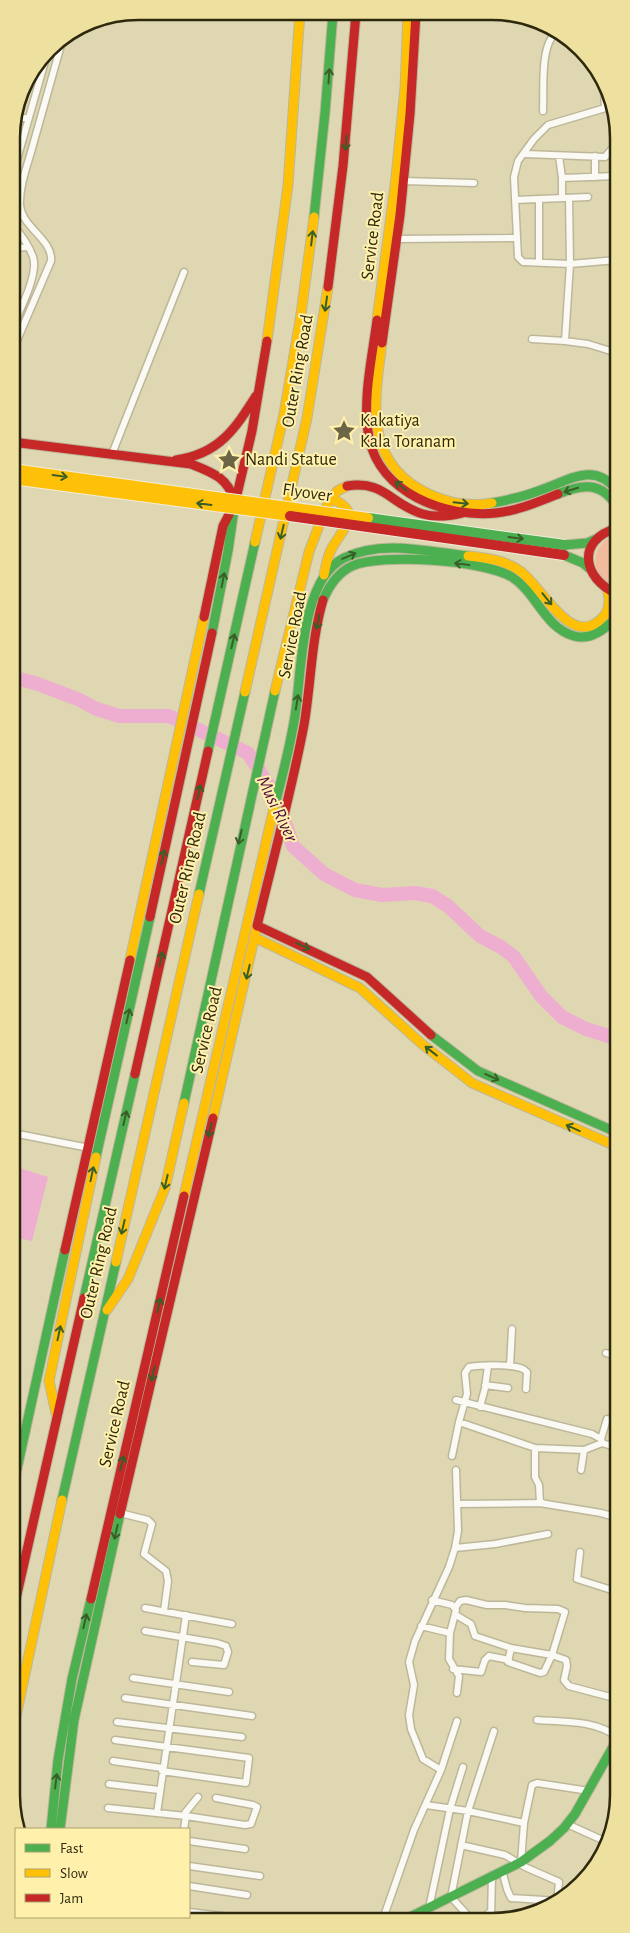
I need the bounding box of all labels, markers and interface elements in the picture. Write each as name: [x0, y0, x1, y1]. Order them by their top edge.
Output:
one-way arrow: [324, 69, 333, 85]
one-way arrow: [341, 135, 351, 151]
street label: Service Road: [359, 191, 387, 281]
one-way arrow: [308, 230, 318, 246]
one-way arrow: [321, 296, 331, 312]
street label: Outer Ring Road: [279, 313, 317, 429]
place label: Kakatiya Kala Toranam: [360, 412, 456, 451]
place icon: Kakatiya Kala Toranam: [331, 418, 357, 444]
place icon: Nandi Statue: [216, 447, 242, 473]
place label: Nandi Statue: [245, 451, 337, 469]
one-way arrow: [52, 471, 68, 481]
street label: Flyover: [281, 481, 333, 505]
one-way arrow: [395, 481, 408, 492]
one-way arrow: [563, 485, 579, 495]
one-way arrow: [453, 498, 469, 508]
one-way arrow: [197, 499, 213, 509]
one-way arrow: [277, 524, 286, 540]
one-way arrow: [508, 533, 524, 543]
one-way arrow: [341, 551, 356, 561]
one-way arrow: [454, 559, 470, 569]
one-way arrow: [218, 572, 228, 588]
street label: Service Road: [276, 590, 310, 680]
one-way arrow: [542, 592, 553, 605]
one-way arrow: [313, 614, 323, 630]
one-way arrow: [229, 633, 238, 649]
one-way arrow: [292, 695, 302, 711]
water label: Musi River: [253, 773, 301, 846]
one-way arrow: [195, 785, 204, 801]
street label: Outer Ring Road: [166, 810, 210, 926]
one-way arrow: [235, 829, 245, 845]
one-way arrow: [159, 849, 168, 865]
one-way arrow: [295, 942, 310, 952]
one-way arrow: [157, 952, 166, 968]
one-way arrow: [243, 964, 252, 980]
street label: Service Road: [188, 985, 226, 1075]
one-way arrow: [124, 1008, 133, 1024]
one-way arrow: [425, 1046, 438, 1057]
one-way arrow: [484, 1073, 499, 1083]
one-way arrow: [121, 1110, 130, 1126]
one-way arrow: [205, 1122, 214, 1138]
one-way arrow: [566, 1122, 581, 1132]
one-way arrow: [88, 1167, 97, 1183]
one-way arrow: [161, 1173, 170, 1189]
street label: Outer Ring Road: [77, 1205, 121, 1321]
one-way arrow: [118, 1219, 128, 1235]
one-way arrow: [155, 1297, 164, 1313]
one-way arrow: [55, 1326, 64, 1342]
one-way arrow: [148, 1365, 157, 1381]
street label: Service Road: [96, 1379, 134, 1469]
one-way arrow: [118, 1455, 127, 1471]
one-way arrow: [111, 1523, 120, 1539]
one-way arrow: [81, 1614, 90, 1630]
one-way arrow: [51, 1773, 61, 1789]
legend: [15, 1828, 190, 1918]
text: Fast: [60, 1841, 84, 1856]
text: Slow: [60, 1866, 88, 1881]
text: Jam: [60, 1891, 83, 1906]

